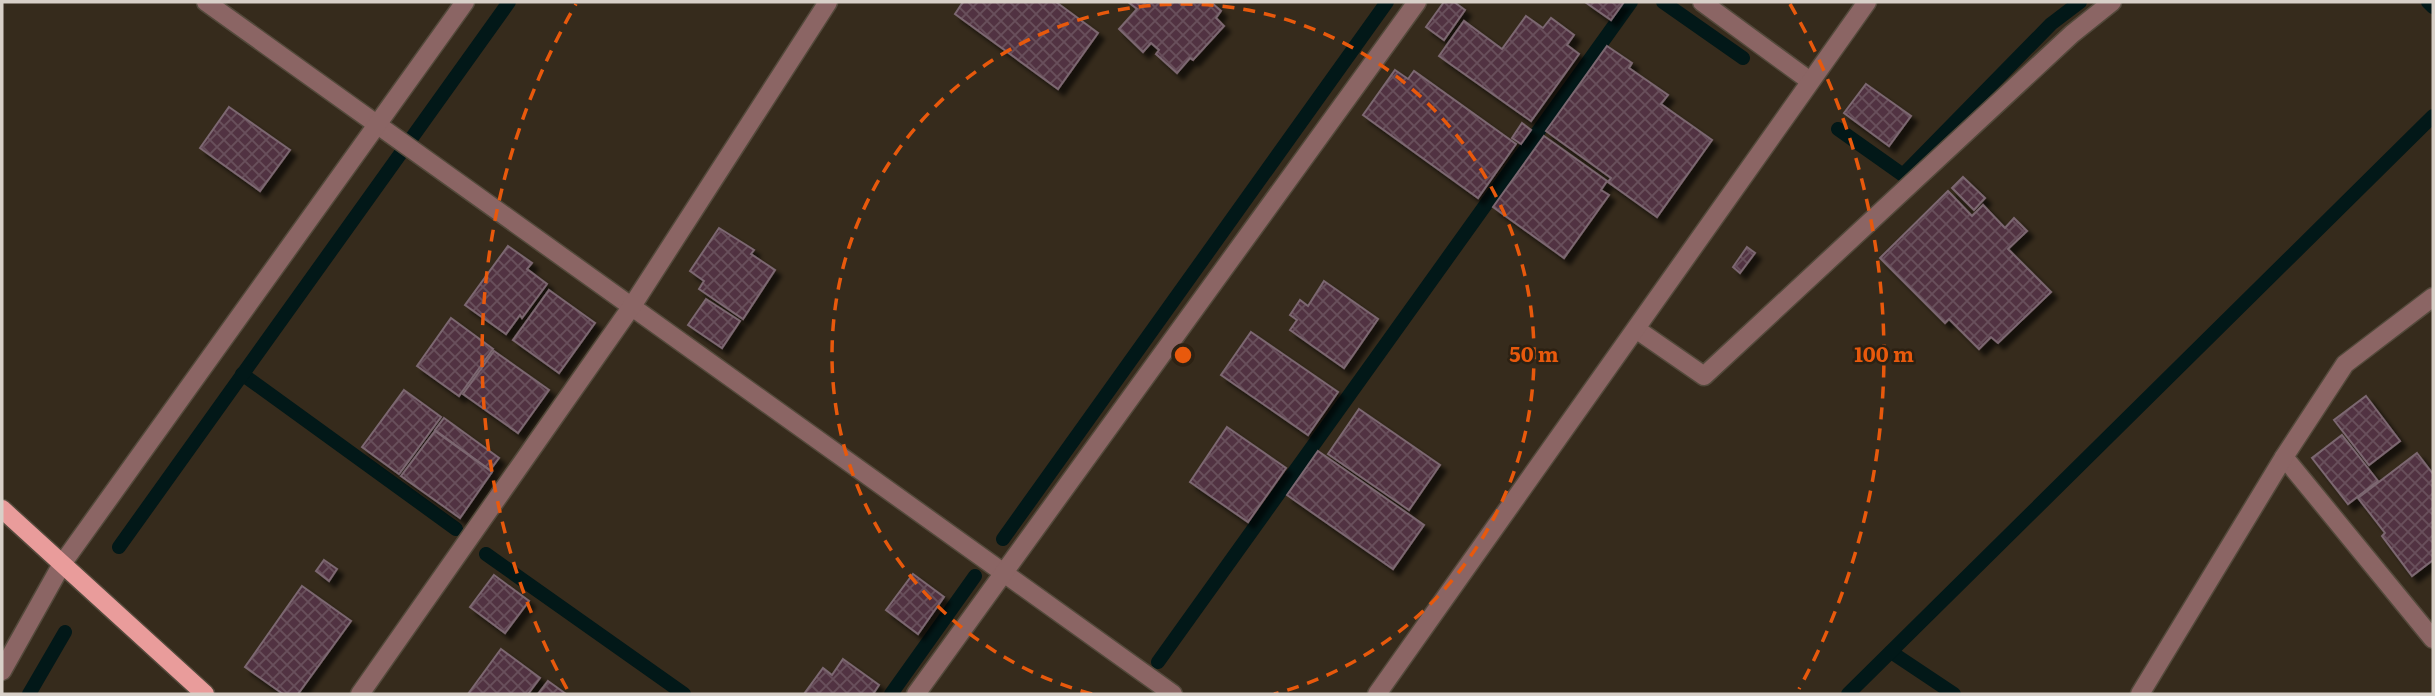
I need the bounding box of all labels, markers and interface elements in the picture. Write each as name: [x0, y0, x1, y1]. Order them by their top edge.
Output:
text: 50 m: [1509, 337, 1559, 368]
text: 100 m: [1854, 337, 1914, 368]
centre of rings: [1171, 343, 1195, 367]

